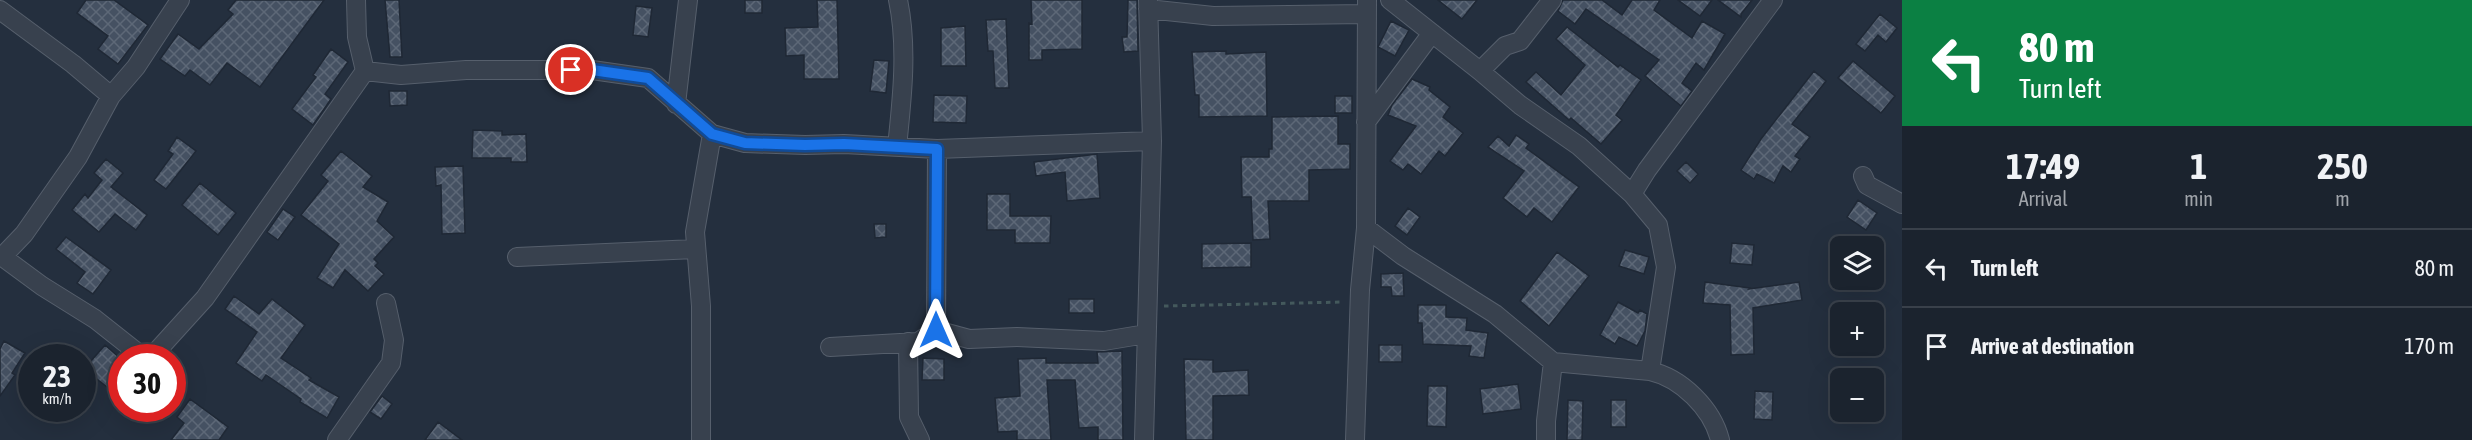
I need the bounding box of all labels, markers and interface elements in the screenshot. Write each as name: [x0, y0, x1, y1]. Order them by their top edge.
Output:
text: 80 m: [2019, 23, 2094, 71]
icon: left: [1920, 24, 1998, 102]
pin: [545, 44, 596, 95]
icon: arrive: [554, 53, 587, 86]
text: Turn left: [2019, 73, 2102, 104]
text: 17:49: [2006, 145, 2080, 187]
text: 1: [2190, 145, 2207, 187]
text: 250: [2317, 145, 2368, 187]
text: Arrival: [2019, 187, 2068, 210]
text: min: [2184, 187, 2213, 210]
text: m: [2335, 187, 2350, 210]
map controls: [1830, 236, 1884, 422]
button: layers: [1830, 236, 1884, 290]
icon: left: [1920, 252, 1953, 285]
text: Turn left: [1971, 255, 2038, 281]
text: 80 m: [2414, 255, 2454, 281]
position arrow: [904, 298, 968, 362]
button: +: [1830, 302, 1884, 356]
icon: arrive: [1920, 330, 1953, 363]
text: Arrive at destination: [1971, 333, 2134, 359]
text: 170 m: [2404, 333, 2454, 359]
speed limit sign: 30: [108, 344, 186, 422]
text: 23: [43, 359, 71, 393]
button: −: [1830, 368, 1884, 422]
text: km/h: [42, 390, 72, 407]

